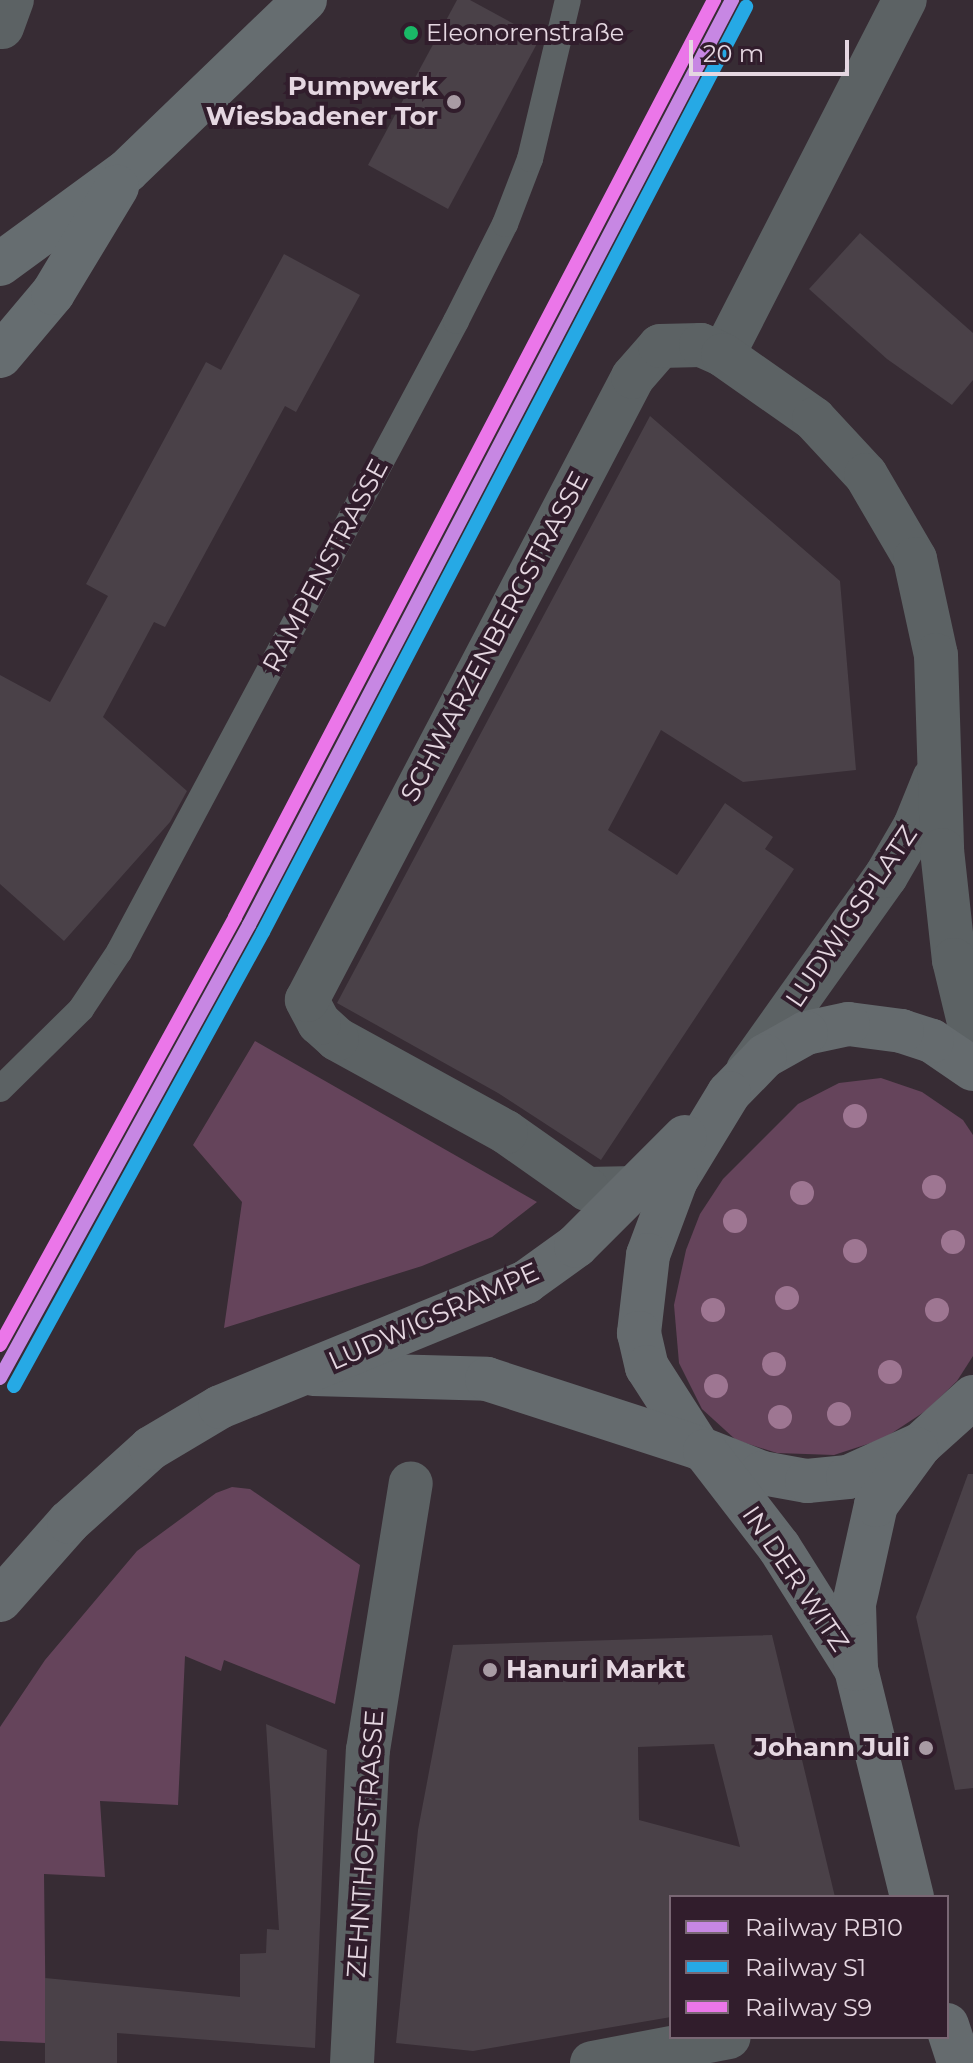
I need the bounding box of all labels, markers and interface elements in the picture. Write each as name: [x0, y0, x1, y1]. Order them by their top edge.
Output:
place label: Eleonorenstraße: [426, 19, 624, 47]
scale bar: [693, 24, 853, 74]
marker: Eleonorenstraße: [403, 25, 419, 41]
text: 20 m: [703, 39, 764, 68]
place label: Pumpwerk Wiesbadener Tor: [206, 71, 438, 132]
marker: Pumpwerk Wiesbadener Tor: [445, 93, 463, 111]
street label: RAMPENSTRASSE: [257, 454, 395, 678]
street label: SCHWARZENBERGSTRASSE: [395, 467, 595, 807]
street label: LUDWIGSPLATZ: [780, 820, 924, 1014]
street label: LUDWIGSRAMPE: [324, 1257, 544, 1377]
street label: IN DER WITZ: [735, 1500, 855, 1658]
place label: Hanuri Markt: [506, 1654, 685, 1686]
marker: Hanuri Markt: [481, 1661, 499, 1679]
street label: ZEHNTHOFSTRASSE: [341, 1709, 391, 1979]
place label: Johann Juli: [754, 1732, 910, 1764]
marker: Johann Juli: [917, 1739, 935, 1757]
legend: [669, 1895, 949, 2039]
text: Railway RB10: [745, 1913, 903, 1942]
text: Railway S1: [745, 1953, 866, 1982]
text: Railway S9: [745, 1993, 872, 2022]

